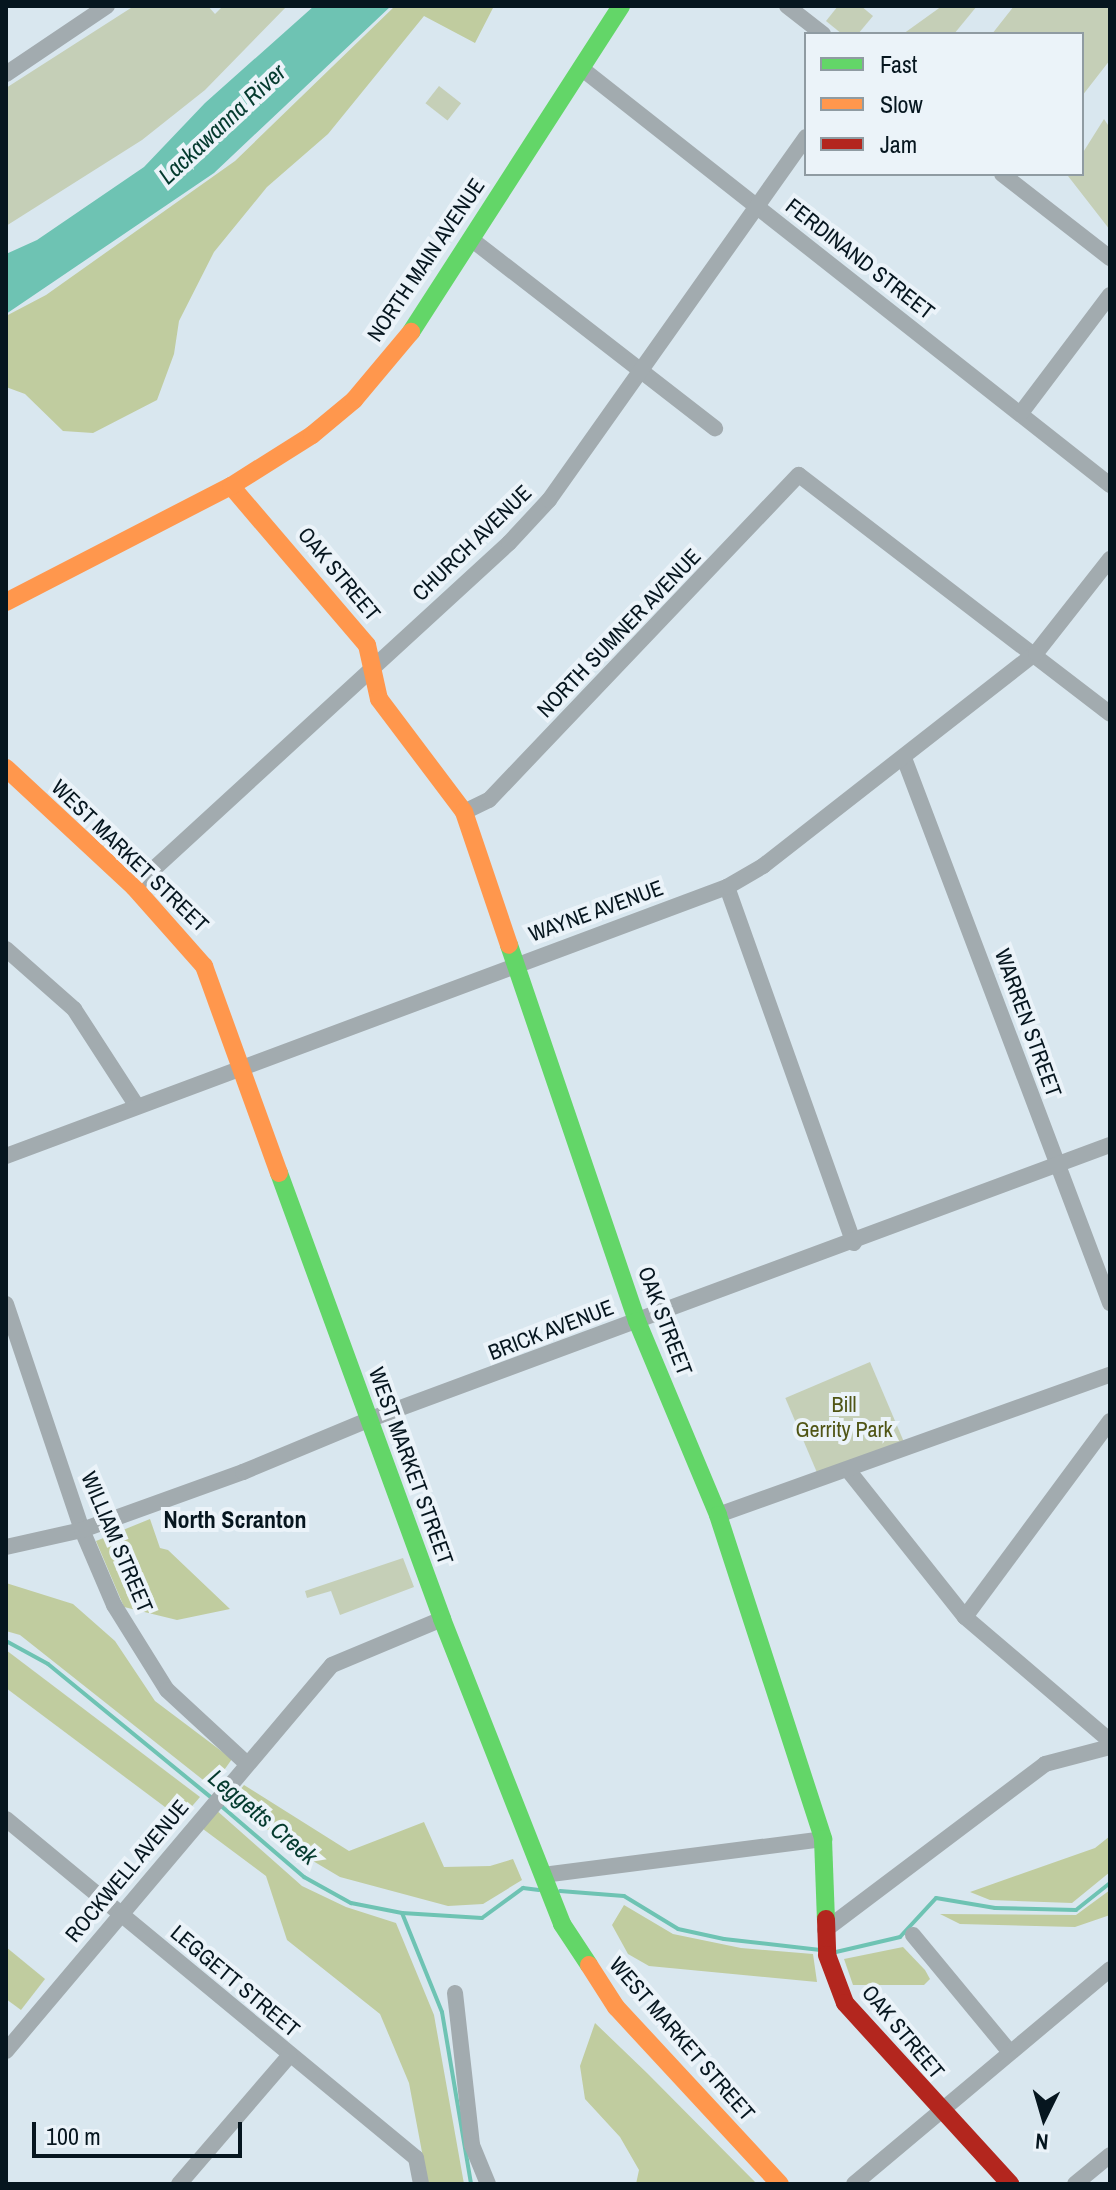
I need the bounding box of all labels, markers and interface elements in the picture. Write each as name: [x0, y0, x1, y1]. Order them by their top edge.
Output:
legend: [804, 32, 1084, 176]
text: Fast: [880, 48, 917, 80]
water label: Lackawanna River: [153, 58, 291, 190]
text: Slow: [880, 88, 923, 120]
text: Jam: [880, 128, 917, 160]
street label: NORTH MAIN AVENUE: [361, 173, 491, 347]
street label: FERDINAND STREET: [780, 193, 940, 325]
street label: CHURCH AVENUE: [407, 479, 537, 607]
street label: OAK STREET: [292, 522, 386, 626]
street label: NORTH SUMNER AVENUE: [531, 543, 707, 723]
street label: WEST MARKET STREET: [46, 774, 214, 938]
street label: WAYNE AVENUE: [525, 874, 667, 948]
street label: WARREN STREET: [989, 945, 1067, 1101]
street label: OAK STREET: [632, 1263, 698, 1379]
street label: BRICK AVENUE: [484, 1294, 618, 1366]
street label: WEST MARKET STREET: [363, 1364, 459, 1568]
park label: Bill Gerrity Park: [795, 1391, 893, 1442]
street label: WILLIAM STREET: [75, 1468, 159, 1616]
district label: North Scranton: [163, 1506, 307, 1534]
water label: Leggetts Creek: [203, 1763, 323, 1871]
street label: ROCKWELL AVENUE: [59, 1794, 195, 1948]
street label: LEGGETT STREET: [165, 1919, 305, 2043]
street label: WEST MARKET STREET: [604, 1952, 760, 2126]
street label: OAK STREET: [856, 1980, 950, 2084]
north arrow: [1004, 2078, 1084, 2158]
scale bar: [36, 2106, 246, 2156]
text: 100 m: [46, 2120, 101, 2152]
text: N: [1034, 2126, 1050, 2157]

